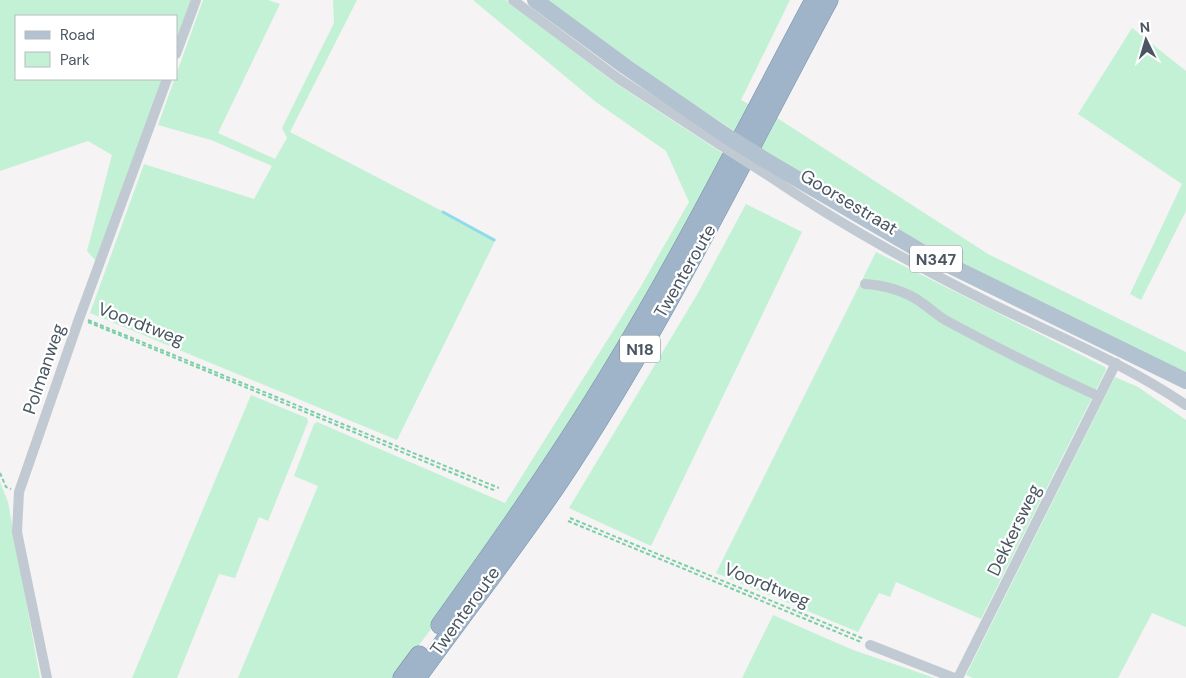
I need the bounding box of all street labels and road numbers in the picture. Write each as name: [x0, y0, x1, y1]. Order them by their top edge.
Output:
street label: Goorsestraat: [796, 163, 902, 241]
street label: Twenteroute: [648, 220, 722, 322]
road number: N347: [910, 245, 962, 272]
street label: Voordtweg: [94, 297, 188, 351]
street label: Polmanweg: [17, 320, 71, 418]
road number: N18: [620, 336, 660, 362]
street label: Dekkersweg: [981, 480, 1047, 580]
street label: Voordtweg: [721, 557, 813, 613]
street label: Twenteroute: [425, 562, 505, 660]

